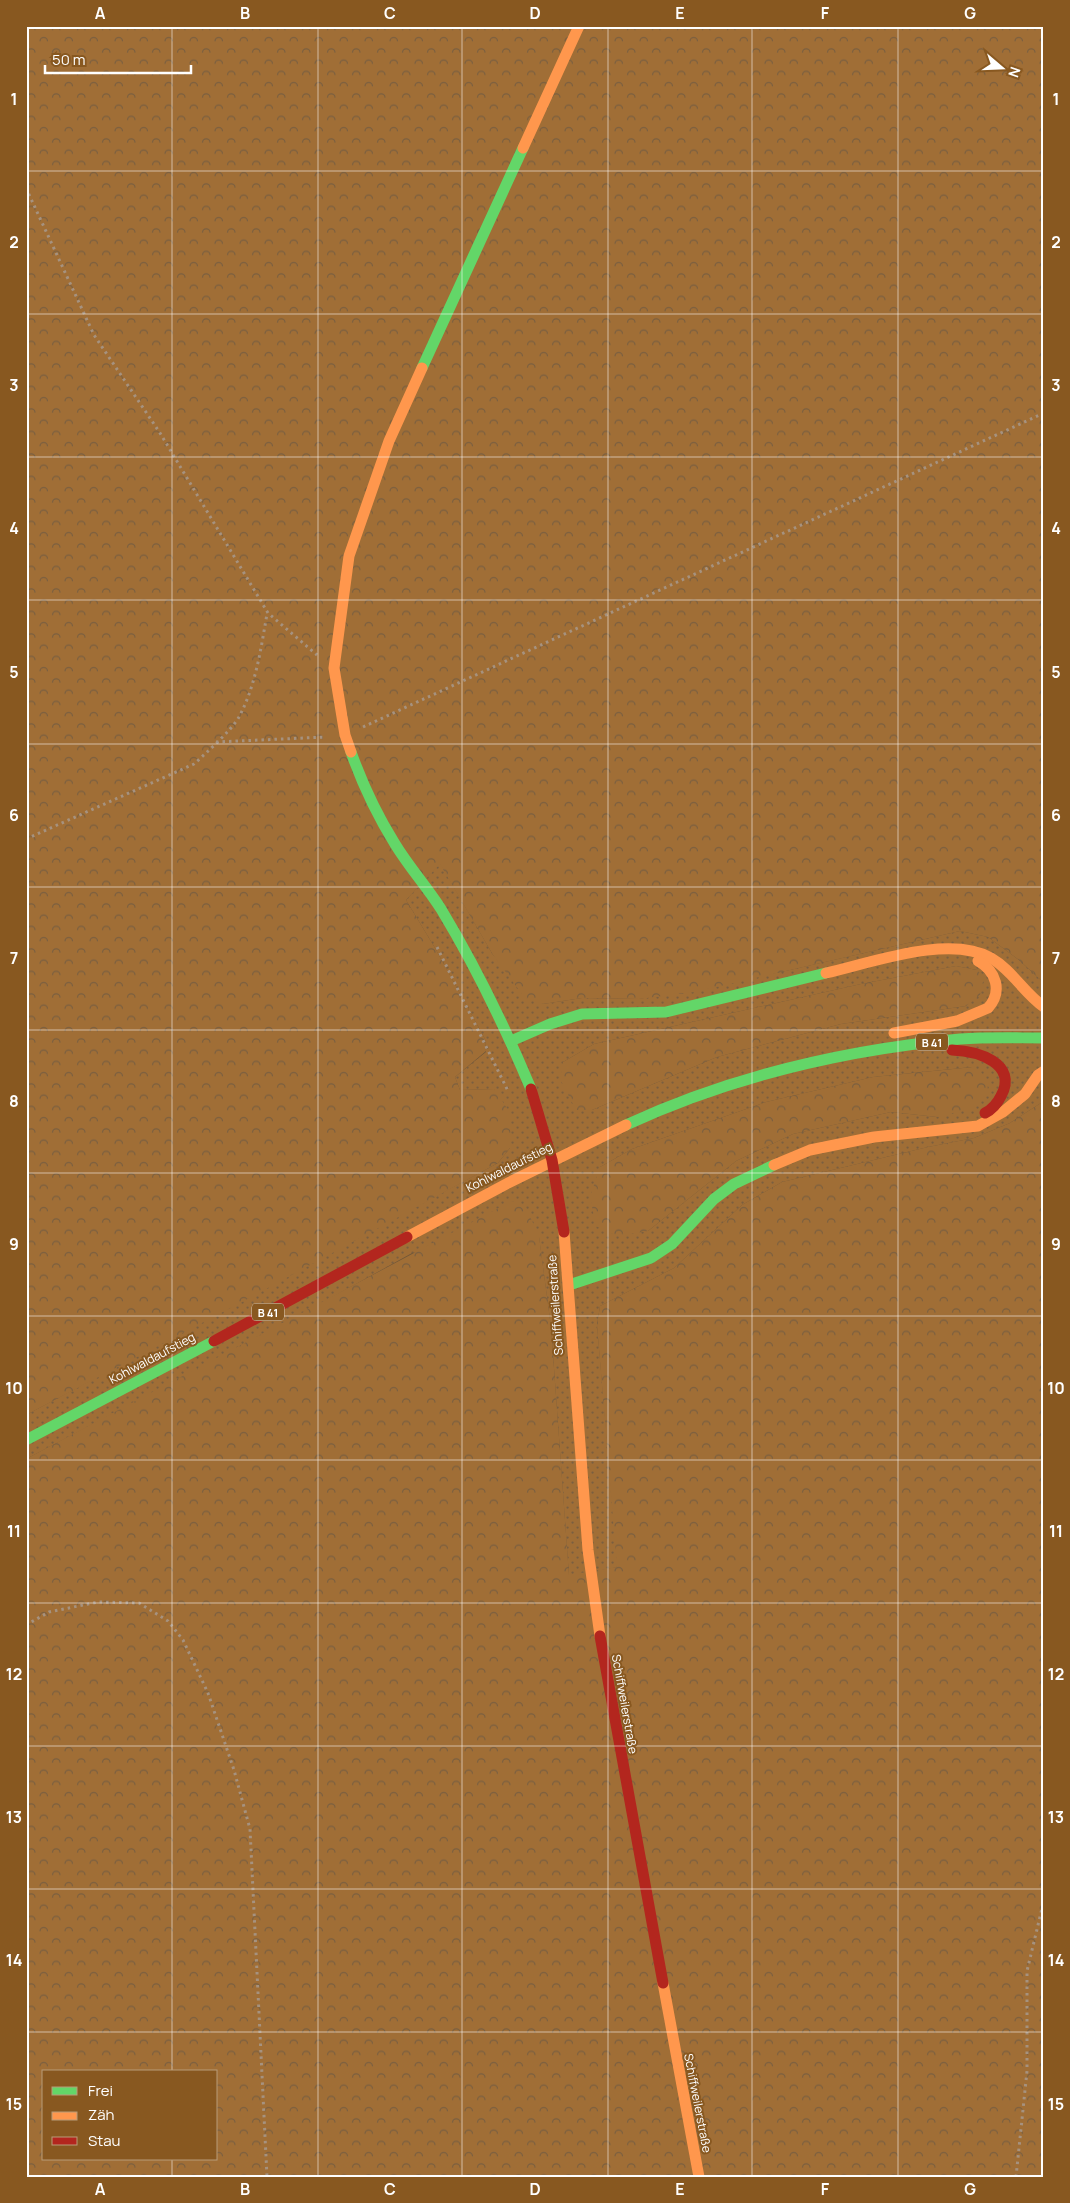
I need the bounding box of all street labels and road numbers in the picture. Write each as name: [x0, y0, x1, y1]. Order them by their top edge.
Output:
road number: B 41: [916, 1034, 948, 1050]
street label: Kohlwaldaufstieg: [463, 1138, 555, 1196]
street label: Schiffweilerstraße: [543, 1254, 567, 1356]
road number: B 41: [252, 1304, 284, 1320]
street label: Kohlwaldaufstieg: [106, 1328, 198, 1388]
street label: Schiffweilerstraße: [608, 1653, 642, 1755]
street label: Schiffweilerstraße: [680, 2052, 716, 2154]

